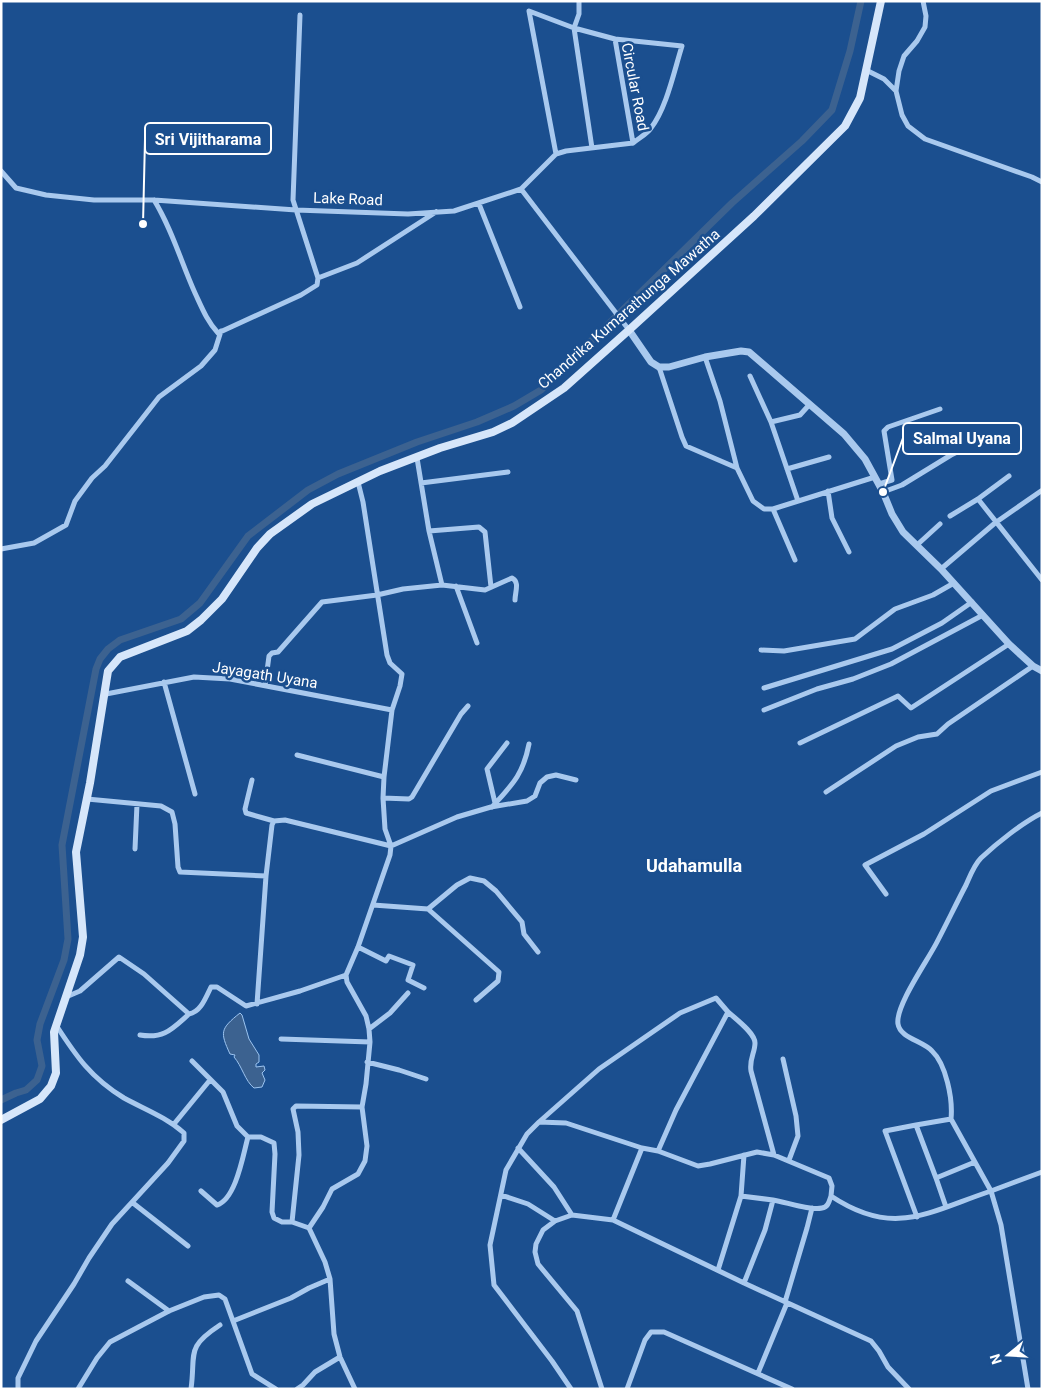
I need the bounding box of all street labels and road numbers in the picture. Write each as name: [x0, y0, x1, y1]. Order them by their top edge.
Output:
street label: Circular Road: [618, 41, 652, 133]
street label: Lake Road: [313, 189, 383, 209]
street label: Chandrika Kumarathunga Mawatha: [534, 225, 724, 393]
street label: Jayagath Uyana: [211, 658, 319, 692]

